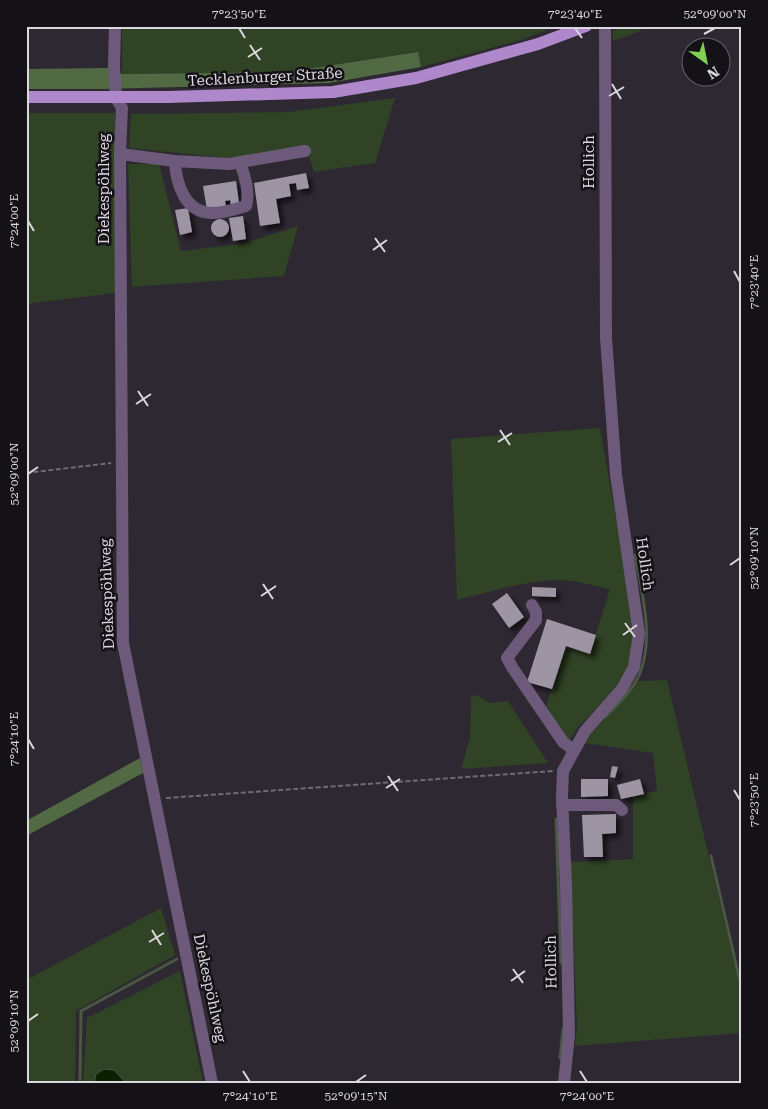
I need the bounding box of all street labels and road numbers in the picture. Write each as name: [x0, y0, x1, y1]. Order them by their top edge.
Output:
street label: Tecklenburger Straße: [187, 64, 343, 90]
street label: Diekespöhlweg: [95, 133, 113, 244]
street label: Hollich: [580, 135, 598, 189]
street label: Hollich: [632, 536, 658, 592]
street label: Diekespöhlweg: [96, 538, 118, 650]
street label: Diekespöhlweg: [190, 932, 230, 1044]
street label: Hollich: [542, 935, 560, 989]

